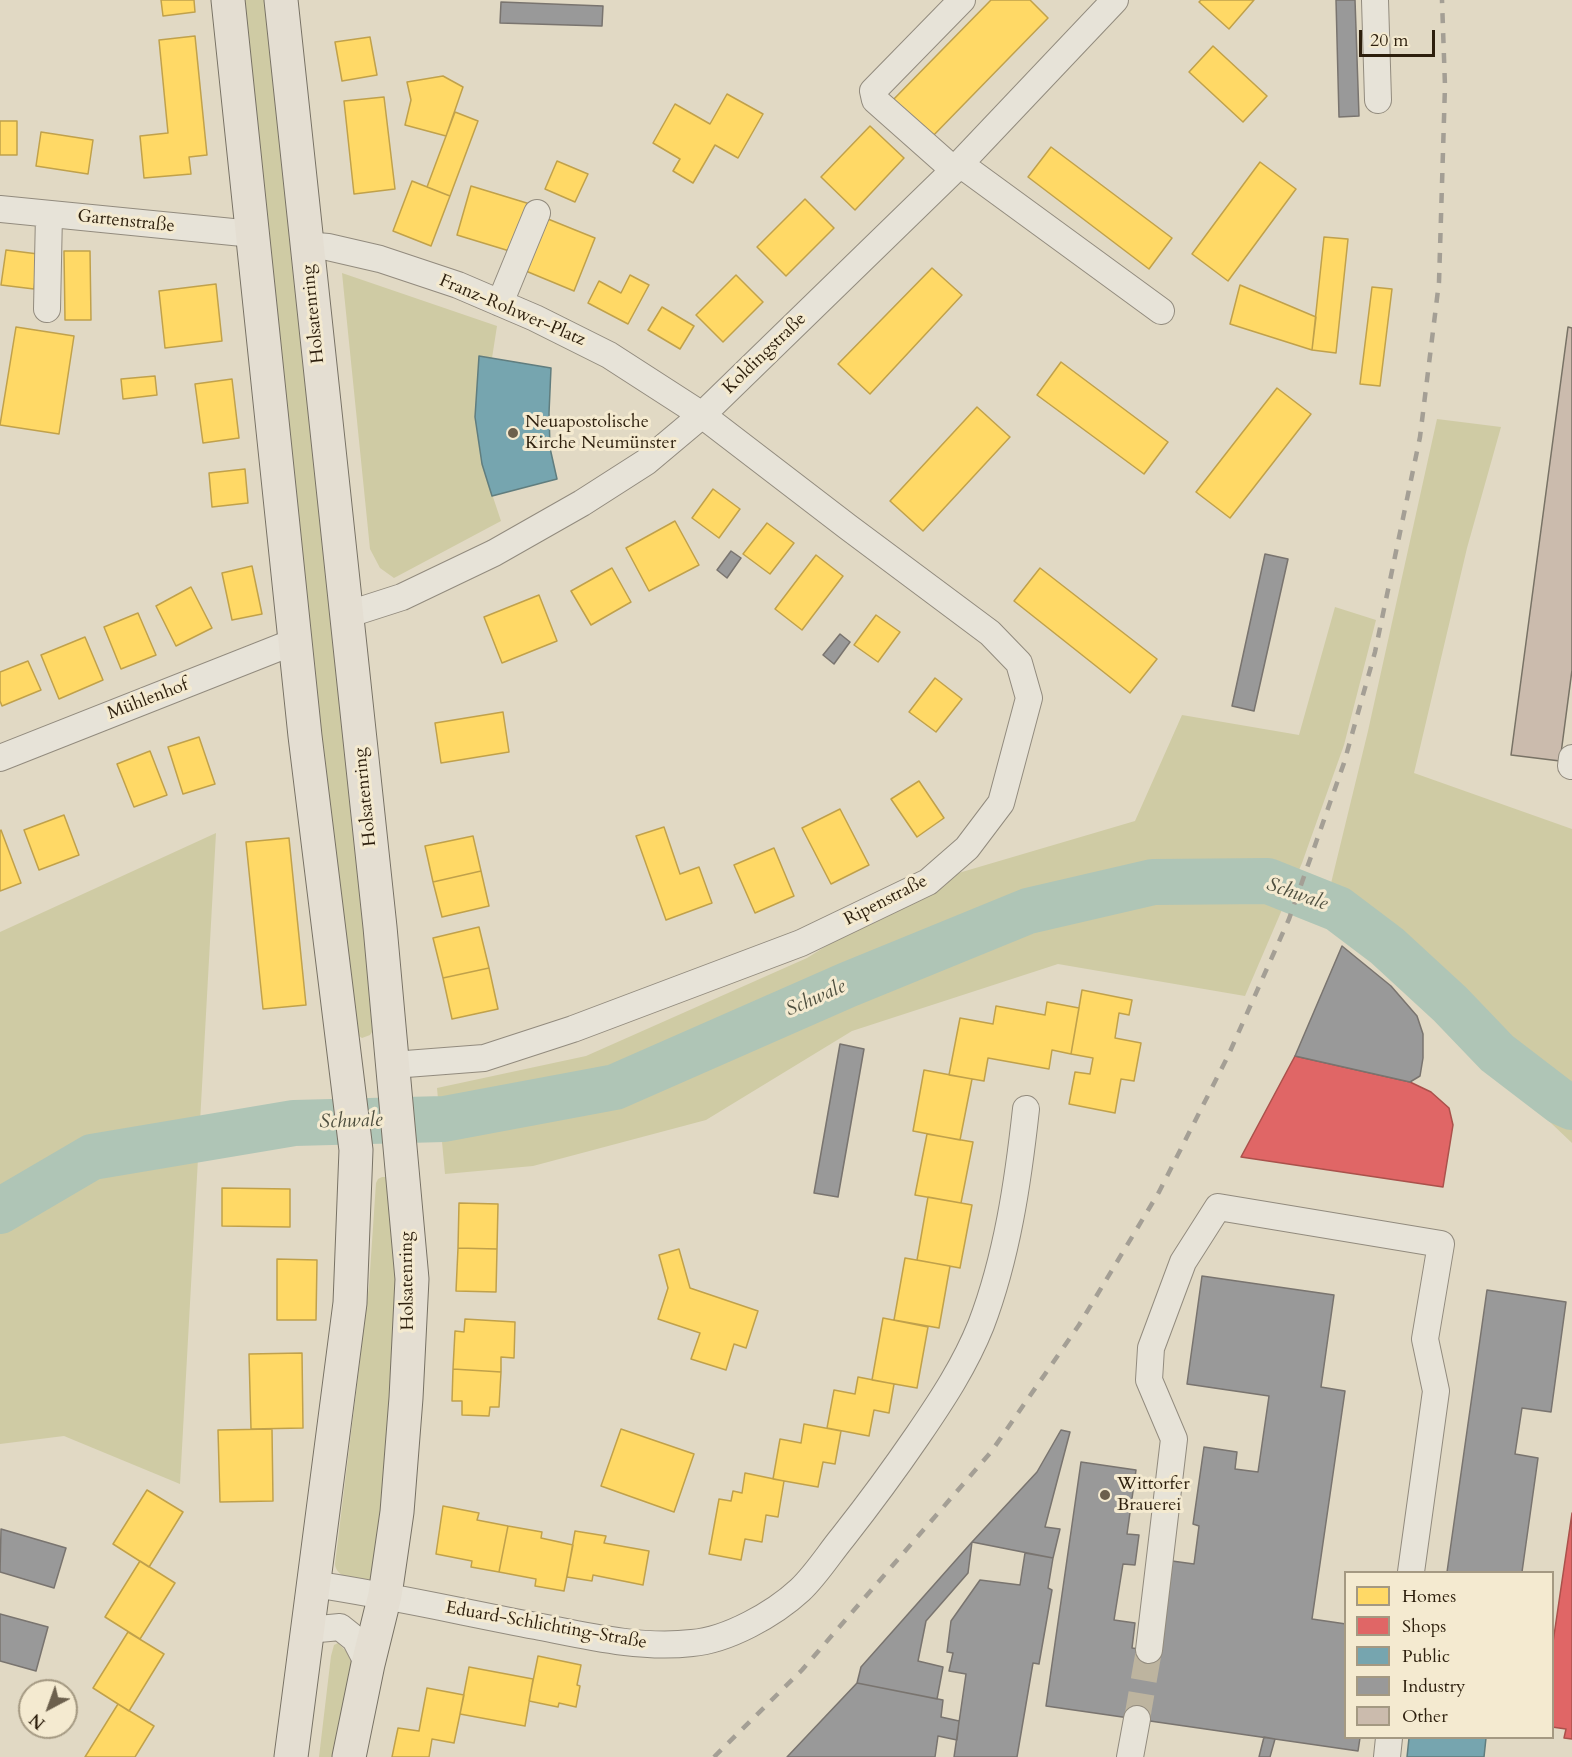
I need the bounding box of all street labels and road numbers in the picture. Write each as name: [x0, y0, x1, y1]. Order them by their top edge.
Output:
street label: Gartenstraße: [76, 206, 176, 238]
street label: Holsatenring: [298, 264, 330, 364]
street label: Franz-Rohwer-Platz: [436, 270, 588, 352]
street label: Koldingstraße: [719, 309, 811, 399]
street label: Mühlenhof: [105, 675, 191, 725]
street label: Holsatenring: [350, 747, 382, 847]
street label: Ripenstraße: [841, 871, 931, 931]
street label: Holsatenring: [396, 1231, 420, 1331]
street label: Eduard-Schlichting-Straße: [443, 1598, 649, 1654]

